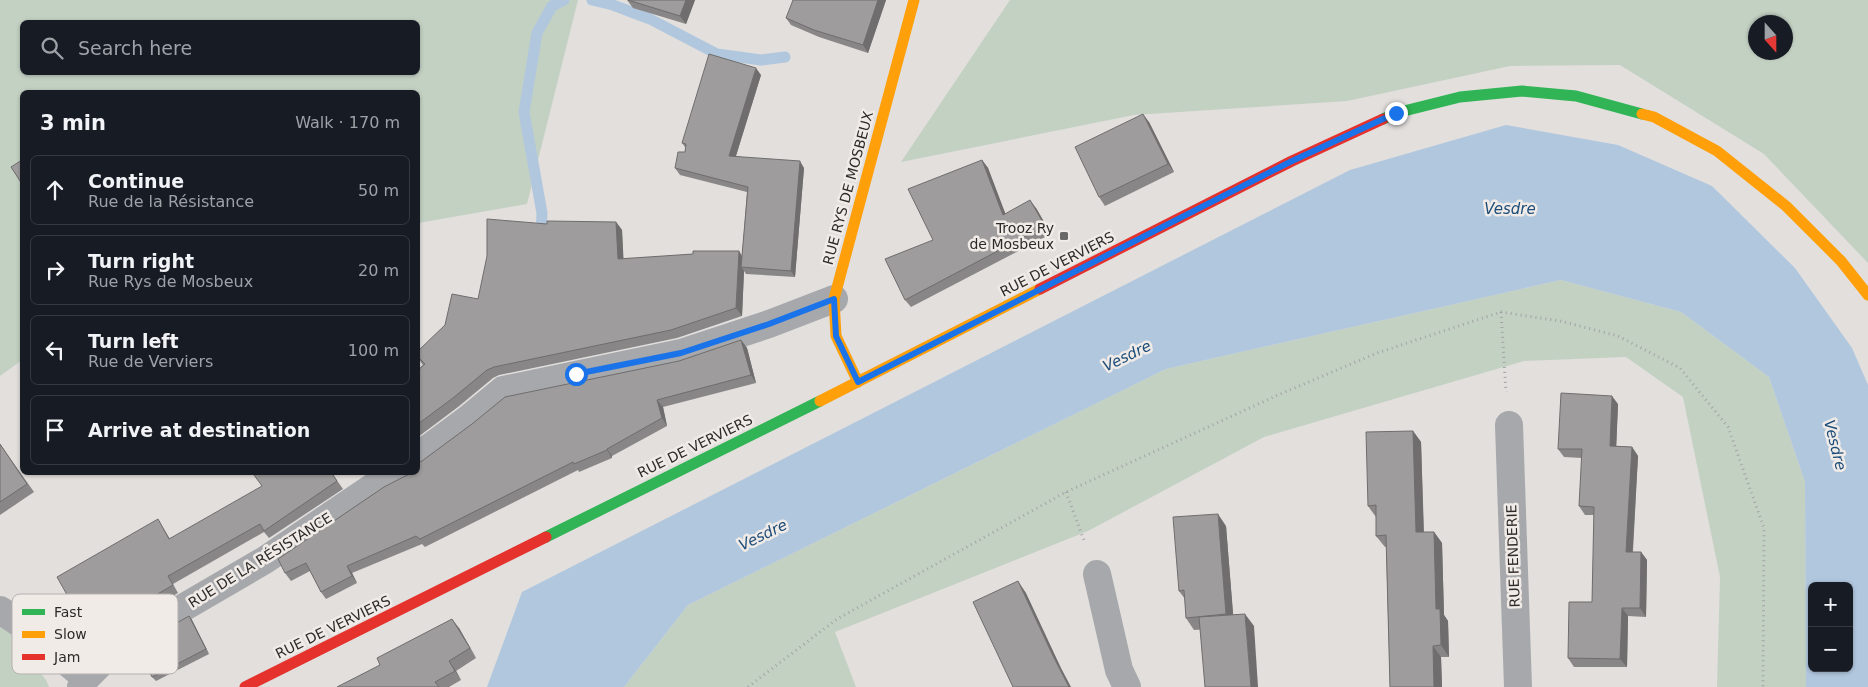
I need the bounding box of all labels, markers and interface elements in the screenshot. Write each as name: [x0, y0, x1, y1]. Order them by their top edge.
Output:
north arrow: [1748, 15, 1793, 60]
search box: [20, 20, 420, 75]
icon: search: [38, 34, 66, 62]
text: Search here: [78, 37, 192, 59]
route end: [1385, 102, 1408, 125]
street label: RUE RYS DE MOSBEUX: [820, 109, 876, 267]
text: 3 min: [40, 111, 106, 135]
text: Walk · 170 m: [295, 113, 400, 132]
text: Continue: [88, 170, 184, 192]
icon: ahead: [41, 176, 69, 204]
text: 50 m: [358, 181, 399, 200]
text: Rue de la Résistance: [88, 192, 254, 211]
water label: Vesdre: [1484, 200, 1536, 218]
place label: Trooz Ry de Mosbeux: [969, 220, 1054, 252]
street label: RUE DE VERVIERS: [997, 228, 1117, 300]
marker: Trooz Ry de Mosbeux: [1058, 230, 1070, 242]
text: Turn right: [88, 250, 194, 272]
icon: right: [41, 256, 69, 284]
text: 20 m: [358, 261, 399, 280]
text: Rue Rys de Mosbeux: [88, 272, 253, 291]
text: Turn left: [88, 330, 179, 352]
icon: left: [41, 336, 69, 364]
water label: Vesdre: [1100, 337, 1154, 375]
text: 100 m: [348, 341, 399, 360]
text: Rue de Verviers: [88, 352, 213, 371]
route start: [565, 363, 588, 386]
street label: RUE DE VERVIERS: [635, 411, 755, 481]
icon: arrive: [41, 416, 69, 444]
water label: Vesdre: [1820, 418, 1850, 472]
text: Arrive at destination: [88, 419, 310, 441]
street label: RUE FENDERIE: [1503, 504, 1523, 608]
street label: RUE DE LA RÉSISTANCE: [185, 509, 335, 611]
water label: Vesdre: [736, 516, 790, 554]
map controls: [1808, 582, 1853, 672]
button: +: [1808, 582, 1853, 627]
street label: RUE DE VERVIERS: [273, 592, 393, 662]
legend: [12, 594, 178, 674]
text: Fast: [54, 604, 83, 620]
text: Slow: [54, 626, 87, 642]
button: −: [1808, 627, 1853, 672]
text: Jam: [53, 649, 80, 665]

